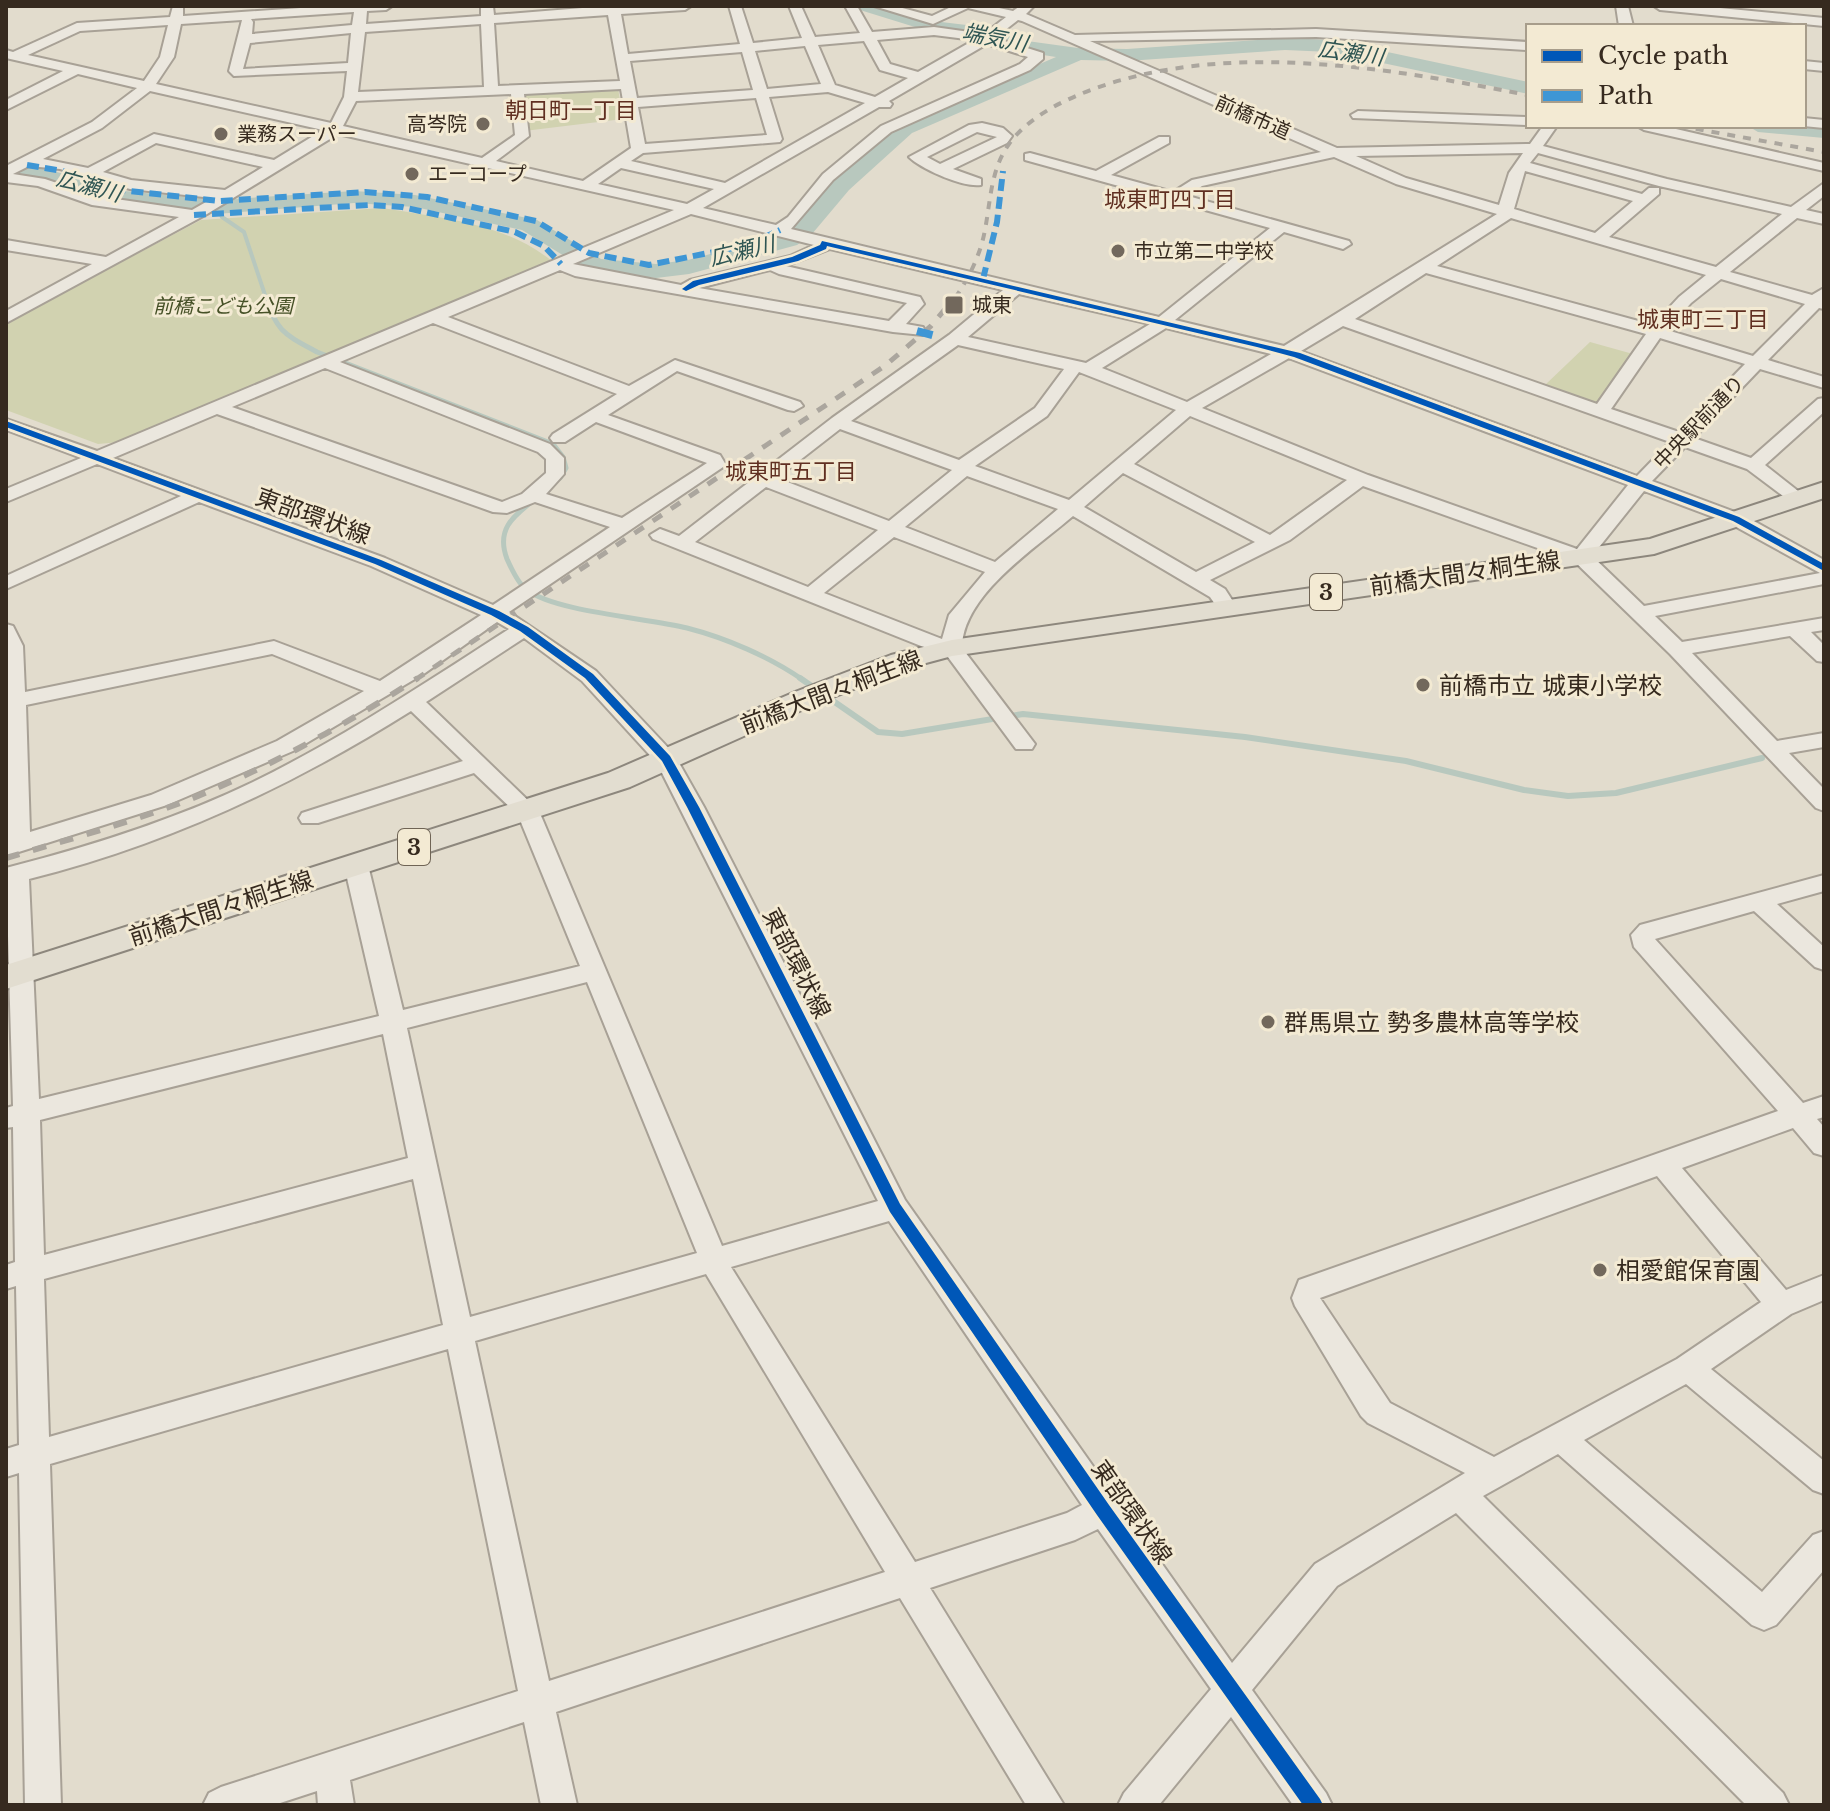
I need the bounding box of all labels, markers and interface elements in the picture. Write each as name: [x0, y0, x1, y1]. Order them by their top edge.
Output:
water label: 端気川: [960, 18, 1032, 58]
legend: [1526, 24, 1806, 128]
water label: 広瀬川: [1316, 35, 1388, 71]
text: Cycle path: [1598, 41, 1729, 70]
text: Path: [1598, 81, 1653, 110]
street label: 前橋市道: [1212, 90, 1294, 144]
district label: 朝日町一丁目: [505, 97, 637, 124]
place label: 高岑院: [407, 112, 467, 136]
marker: 高岑院: [474, 115, 492, 133]
place label: 業務スーパー: [237, 122, 357, 146]
marker: 業務スーパー: [212, 125, 230, 143]
place label: エーコープ: [428, 162, 527, 186]
water label: 広瀬川: [54, 164, 126, 208]
marker: エーコープ: [403, 165, 421, 183]
district label: 城東町四丁目: [1104, 186, 1236, 213]
water label: 広瀬川: [707, 230, 779, 272]
place label: 市立第二中学校: [1134, 239, 1274, 263]
marker: 市立第二中学校: [1109, 242, 1127, 260]
place label: 城東: [972, 293, 1012, 317]
park label: 前橋こども公園: [153, 294, 296, 318]
marker: 城東: [943, 294, 965, 316]
district label: 城東町三丁目: [1637, 306, 1769, 333]
street label: 中央駅前通り: [1649, 371, 1749, 473]
district label: 城東町五丁目: [725, 458, 857, 485]
street label: 東部環状線: [252, 482, 374, 550]
street label: 前橋大間々桐生線: [1368, 545, 1562, 601]
road number: 3: [1310, 574, 1342, 610]
street label: 前橋大間々桐生線: [736, 644, 926, 740]
place label: 前橋市立 城東小学校: [1439, 671, 1662, 700]
marker: 前橋市立 城東小学校: [1414, 676, 1432, 694]
road number: 3: [398, 829, 430, 865]
street label: 前橋大間々桐生線: [125, 865, 317, 951]
street label: 東部環状線: [757, 903, 837, 1023]
place label: 群馬県立 勢多農林高等学校: [1284, 1008, 1579, 1037]
marker: 群馬県立 勢多農林高等学校: [1259, 1013, 1277, 1031]
place label: 相愛館保育園: [1616, 1256, 1760, 1285]
marker: 相愛館保育園: [1591, 1261, 1609, 1279]
street label: 東部環状線: [1086, 1455, 1178, 1569]

